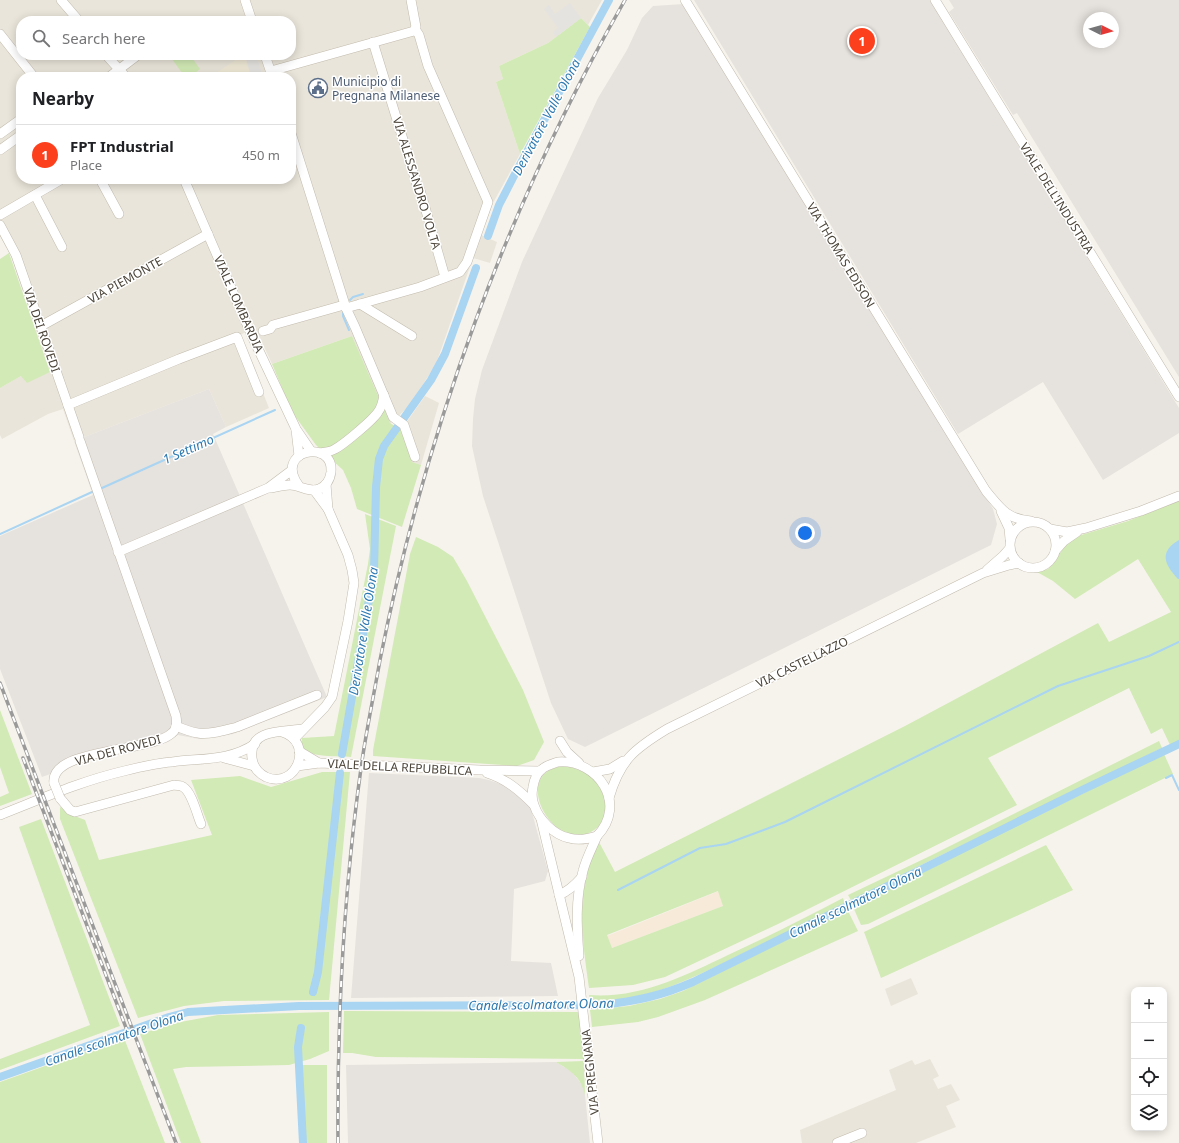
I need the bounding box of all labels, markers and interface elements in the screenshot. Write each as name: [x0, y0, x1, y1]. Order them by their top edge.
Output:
north arrow: [1083, 12, 1119, 48]
search box: [16, 16, 296, 60]
pin: 1: [849, 26, 875, 56]
icon: search: [30, 27, 52, 49]
text: Search here: [62, 28, 145, 48]
water label: Derivatore Valle Olona: [508, 55, 585, 178]
place label: Municipio di Pregnana Milanese: [332, 73, 440, 104]
public building icon: Municipio di Pregnana Milanese: [307, 77, 329, 99]
text: Nearby: [32, 87, 94, 110]
street label: VIA ALESSANDRO VOLTA: [389, 115, 445, 251]
text: FPT Industrial: [70, 136, 174, 156]
street label: VIALE DELL'INDUSTRIA: [1016, 139, 1098, 257]
text: 1: [41, 146, 49, 164]
text: 450 m: [242, 146, 280, 164]
text: Place: [70, 156, 102, 174]
street label: VIA THOMAS EDISON: [803, 199, 879, 311]
street label: VIA PIEMONTE: [85, 252, 165, 308]
street label: VIALE LOMBARDIA: [210, 253, 268, 356]
street label: VIA DEI ROVEDI: [20, 286, 64, 374]
water label: 1 Settimo: [160, 430, 216, 468]
your location: [795, 523, 815, 543]
water label: Derivatore Valle Olona: [344, 565, 382, 696]
street label: VIA CASTELLAZZO: [753, 632, 851, 692]
street label: VIA DEI ROVEDI: [73, 730, 163, 770]
street label: VIALE DELLA REPUBBLICA: [327, 755, 473, 779]
water label: Canale scolmatore Olona: [786, 862, 925, 942]
map controls: [1131, 987, 1167, 1131]
button: +: [1131, 987, 1167, 1023]
water label: Canale scolmatore Olona: [468, 994, 614, 1014]
water label: Canale scolmatore Olona: [42, 1006, 186, 1070]
button: −: [1131, 1023, 1167, 1059]
street label: VIA PREGNANA: [577, 1028, 603, 1116]
button: locate: [1131, 1059, 1167, 1095]
button: layers: [1131, 1095, 1167, 1131]

